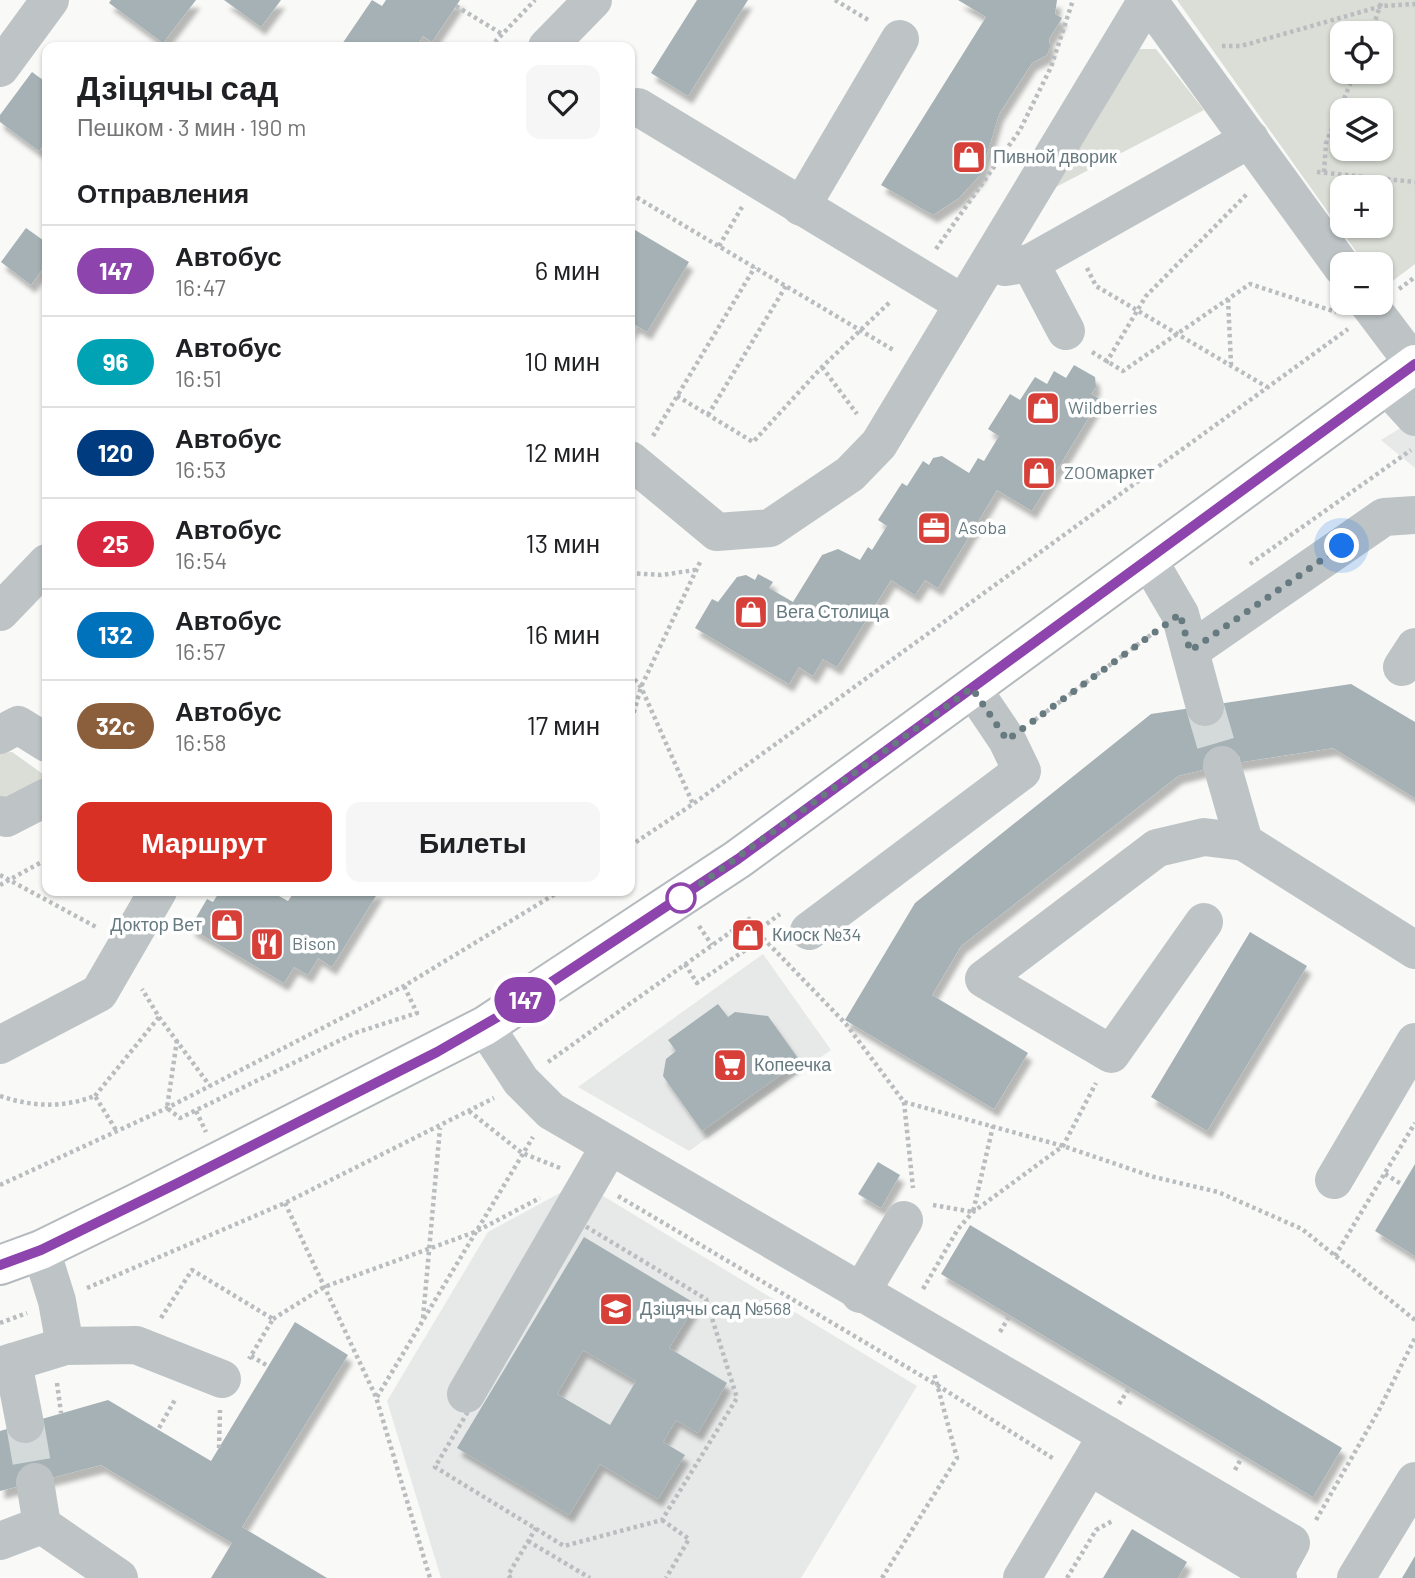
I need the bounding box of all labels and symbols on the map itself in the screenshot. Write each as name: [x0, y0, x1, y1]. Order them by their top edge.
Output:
shop icon: Пивной дворик: [950, 138, 988, 176]
place label: Пивной дворик: [993, 145, 1117, 167]
shop icon: Wildberries: [1024, 389, 1062, 427]
place label: Wildberries: [1068, 396, 1157, 418]
shop icon: ZOOмаркет: [1020, 454, 1058, 492]
place label: ZOOмаркет: [1064, 461, 1154, 483]
office icon: Asoba: [915, 509, 953, 547]
place label: Asoba: [958, 516, 1006, 538]
your location: [1324, 528, 1359, 563]
shop icon: Вега Столица: [732, 593, 770, 631]
place label: Вега Столица: [776, 600, 890, 622]
unlabelled marker: [666, 883, 696, 913]
shop icon: Доктор Вет: [208, 906, 246, 944]
place label: Доктор Вет: [110, 913, 202, 935]
shop icon: Киоск №34: [729, 916, 767, 954]
place label: Киоск №34: [772, 923, 862, 945]
restaurant icon: Bison: [248, 925, 286, 963]
place label: Bison: [292, 932, 336, 954]
line badge: 147: [485, 977, 565, 1023]
supermarket icon: Копеечка: [711, 1046, 749, 1084]
place label: Копеечка: [754, 1053, 832, 1075]
school or university icon: Дзіцячы сад №568: [597, 1290, 635, 1328]
place label: Дзіцячы сад №568: [640, 1297, 791, 1319]

